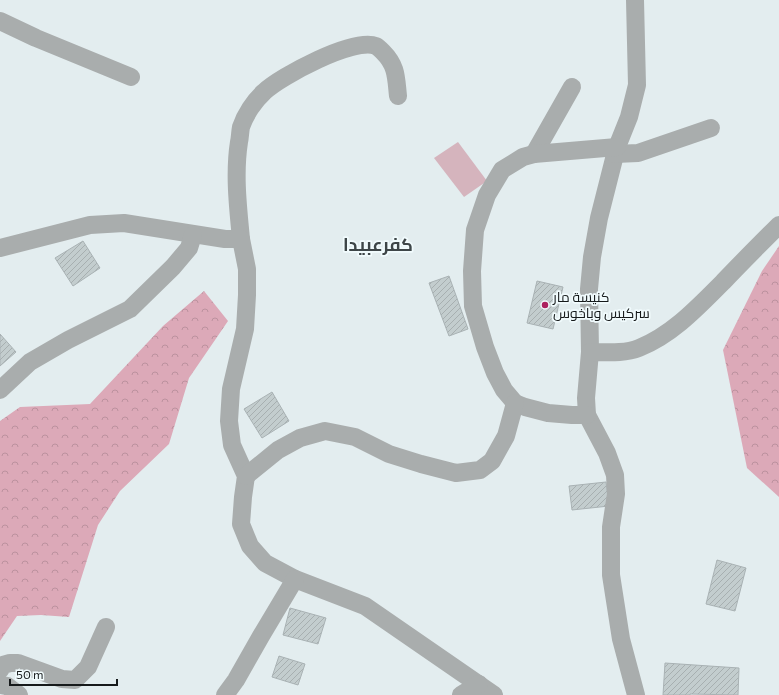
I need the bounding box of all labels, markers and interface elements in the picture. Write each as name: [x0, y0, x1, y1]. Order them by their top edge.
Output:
district label: كفرعبيدا: [343, 233, 413, 256]
place label: كنيسة مار سركيس وباخوس: [552, 288, 650, 321]
marker: كنيسة مار سركيس وباخوس: [540, 300, 550, 310]
scale bar: [10, 661, 117, 687]
text: 50 m: [16, 667, 44, 681]

